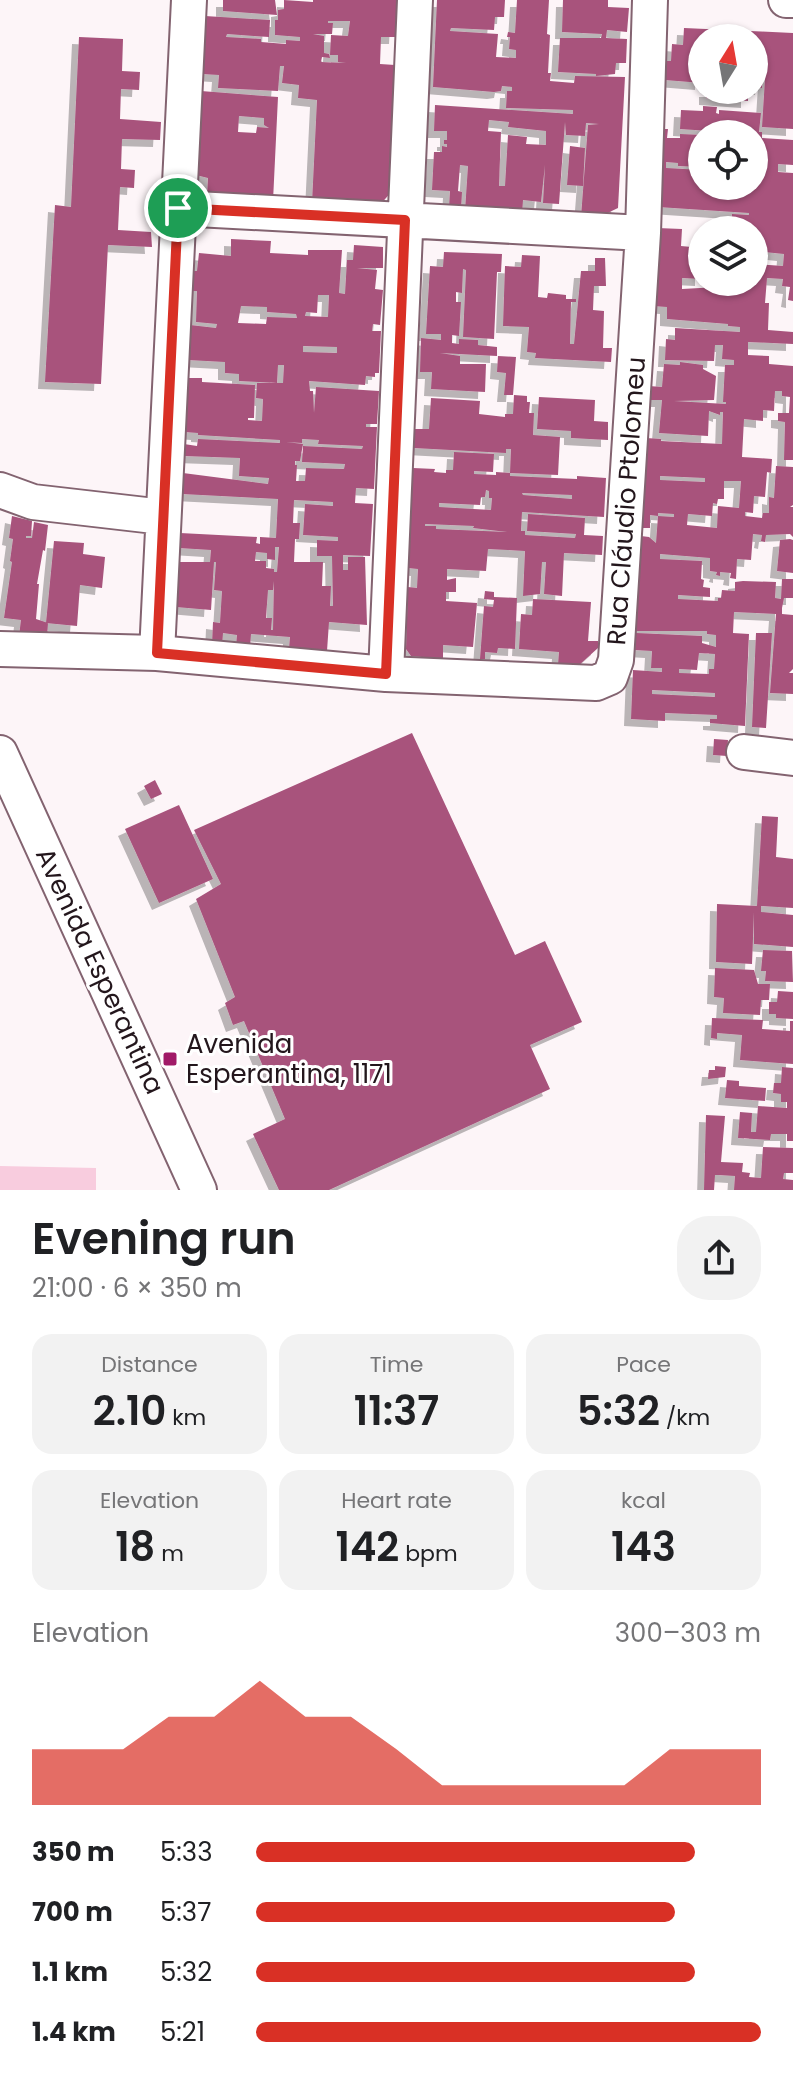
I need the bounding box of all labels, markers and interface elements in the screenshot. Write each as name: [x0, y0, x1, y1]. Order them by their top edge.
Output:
north arrow: [688, 24, 768, 104]
map controls: [688, 24, 768, 296]
button: locate: [688, 120, 768, 200]
pin: [144, 174, 212, 242]
icon: arrive: [156, 186, 200, 230]
button: layers: [688, 216, 768, 296]
street label: Rua Cláudio Ptolomeu: [598, 356, 654, 646]
street label: Avenida Esperantina: [27, 842, 173, 1100]
place label: Avenida Esperantina, 1171: [186, 1026, 392, 1092]
marker: Avenida Esperantina, 1171: [161, 1050, 179, 1068]
text: Evening run: [32, 1208, 296, 1269]
button: share: [677, 1216, 761, 1300]
text: 21:00 · 6 × 350 m: [32, 1270, 242, 1306]
text: Distance: [101, 1349, 198, 1380]
text: Time: [370, 1349, 423, 1380]
text: Pace: [616, 1349, 671, 1380]
text: 2.10: [93, 1383, 166, 1439]
text: 11:37: [354, 1383, 439, 1439]
text: 5:32: [577, 1383, 660, 1439]
text: km: [166, 1402, 206, 1433]
text: /km: [660, 1402, 710, 1433]
text: Elevation: [100, 1485, 199, 1516]
text: Heart rate: [341, 1485, 452, 1516]
text: kcal: [621, 1485, 666, 1516]
text: 18: [115, 1519, 155, 1575]
text: 142: [335, 1519, 399, 1575]
text: 143: [611, 1519, 676, 1575]
text: m: [155, 1538, 184, 1569]
text: bpm: [399, 1538, 458, 1569]
text: Elevation: [32, 1615, 149, 1651]
text: 300–303 m: [615, 1615, 761, 1651]
text: 350 m: [32, 1834, 115, 1870]
text: 5:33: [160, 1834, 213, 1870]
text: 700 m: [32, 1894, 113, 1930]
text: 5:37: [160, 1894, 211, 1930]
text: 1.1 km: [32, 1954, 108, 1990]
text: 5:32: [160, 1954, 212, 1990]
text: 1.4 km: [32, 2014, 116, 2050]
text: 5:21: [160, 2014, 205, 2050]

